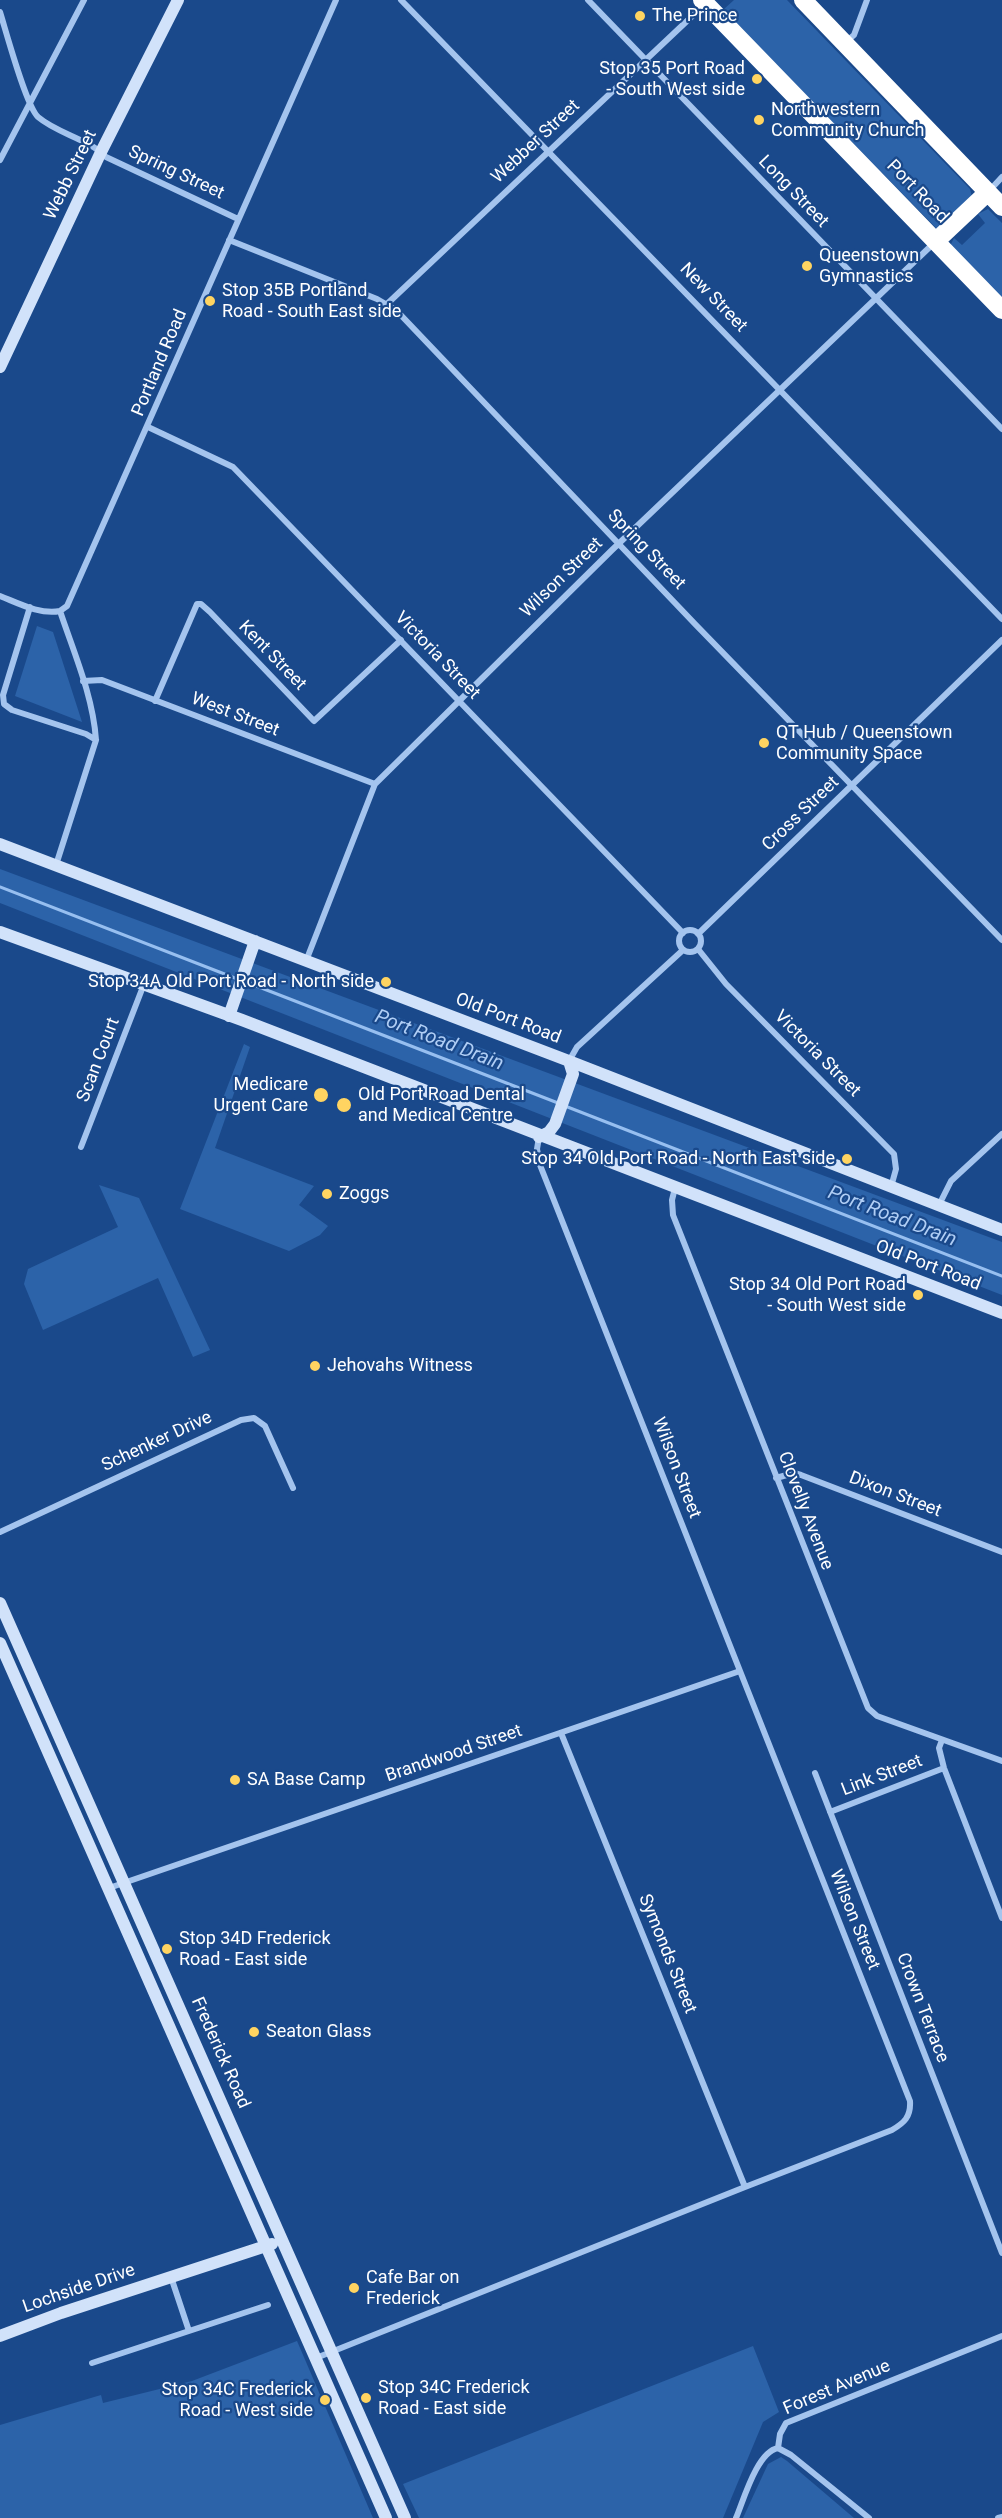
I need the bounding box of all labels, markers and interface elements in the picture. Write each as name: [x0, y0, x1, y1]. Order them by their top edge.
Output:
place label: The Prince: [652, 5, 737, 27]
marker: The Prince: [633, 9, 647, 23]
place label: Stop 35 Port Road - South West side: [599, 58, 745, 100]
marker: Stop 35 Port Road - South West side: [750, 72, 764, 86]
street label: Webber Street: [487, 96, 585, 188]
place label: Northwestern Community Church: [771, 99, 924, 142]
marker: Northwestern Community Church: [752, 113, 766, 127]
street label: Webb Street: [40, 126, 102, 224]
street label: Spring Street: [125, 141, 227, 205]
street label: Long Street: [753, 151, 833, 233]
street label: Port Road: [882, 156, 952, 228]
place label: Queenstown Gymnastics: [819, 245, 919, 288]
street label: New Street: [675, 259, 751, 337]
marker: Queenstown Gymnastics: [800, 259, 814, 273]
place label: Stop 35B Portland Road - South East side: [222, 280, 401, 322]
marker: Stop 35B Portland Road - South East side: [203, 294, 217, 308]
street label: Portland Road: [128, 306, 192, 420]
street label: Spring Street: [602, 505, 690, 595]
street label: Wilson Street: [516, 533, 608, 623]
street label: Victoria Street: [390, 608, 484, 704]
street label: Kent Street: [234, 617, 310, 695]
street label: West Street: [188, 688, 282, 742]
place label: QT Hub / Queenstown Community Space: [776, 722, 953, 764]
marker: QT Hub / Queenstown Community Space: [757, 736, 771, 750]
street label: Cross Street: [758, 772, 844, 856]
place label: Stop 34A Old Port Road - North side: [88, 971, 374, 993]
marker: Stop 34A Old Port Road - North side: [379, 975, 393, 989]
street label: Old Port Road: [452, 989, 564, 1049]
water label: Port Road Drain: [371, 1005, 507, 1077]
street label: Victoria Street: [769, 1006, 865, 1102]
street label: Scan Court: [73, 1015, 125, 1105]
place label: Medicare Urgent Care: [213, 1074, 308, 1116]
place label: Old Port Road Dental and Medical Centre: [358, 1084, 525, 1126]
marker: Medicare Urgent Care: [312, 1086, 330, 1104]
marker: Old Port Road Dental and Medical Centre: [335, 1096, 353, 1114]
place label: Stop 34 Old Port Road - North East side: [521, 1148, 835, 1170]
marker: Stop 34 Old Port Road - North East side: [840, 1152, 854, 1166]
water label: Port Road Drain: [824, 1181, 960, 1253]
place label: Zoggs: [339, 1183, 389, 1205]
marker: Zoggs: [320, 1187, 334, 1201]
street label: Old Port Road: [872, 1236, 984, 1296]
place label: Stop 34 Old Port Road - South West side: [729, 1274, 906, 1316]
marker: Stop 34 Old Port Road - South West side: [911, 1288, 925, 1302]
place label: Jehovahs Witness: [327, 1355, 473, 1377]
marker: Jehovahs Witness: [308, 1359, 322, 1373]
street label: Schenker Drive: [99, 1407, 215, 1477]
street label: Wilson Street: [647, 1415, 705, 1521]
street label: Clovelly Avenue: [773, 1449, 837, 1573]
street label: Dixon Street: [846, 1468, 944, 1522]
street label: Brandwood Street: [383, 1721, 525, 1787]
street label: Link Street: [838, 1751, 926, 1801]
place label: SA Base Camp: [247, 1769, 366, 1791]
marker: SA Base Camp: [228, 1773, 242, 1787]
street label: Wilson Street: [824, 1867, 884, 1973]
street label: Symonds Street: [633, 1891, 701, 2017]
place label: Stop 34D Frederick Road - East side: [179, 1928, 331, 1970]
marker: Stop 34D Frederick Road - East side: [160, 1942, 174, 1956]
street label: Crown Terrace: [891, 1950, 953, 2066]
street label: Frederick Road: [186, 1994, 254, 2112]
place label: Seaton Glass: [266, 2021, 371, 2043]
marker: Seaton Glass: [247, 2025, 261, 2039]
street label: Lochside Drive: [20, 2260, 138, 2318]
place label: Cafe Bar on Frederick: [366, 2267, 459, 2310]
marker: Cafe Bar on Frederick: [347, 2281, 361, 2295]
street label: Forest Avenue: [780, 2356, 894, 2420]
place label: Stop 34C Frederick Road - East side: [378, 2377, 530, 2420]
place label: Stop 34C Frederick Road - West side: [161, 2379, 313, 2422]
marker: Stop 34C Frederick Road - East side: [359, 2391, 373, 2405]
marker: Stop 34C Frederick Road - West side: [318, 2393, 332, 2407]

